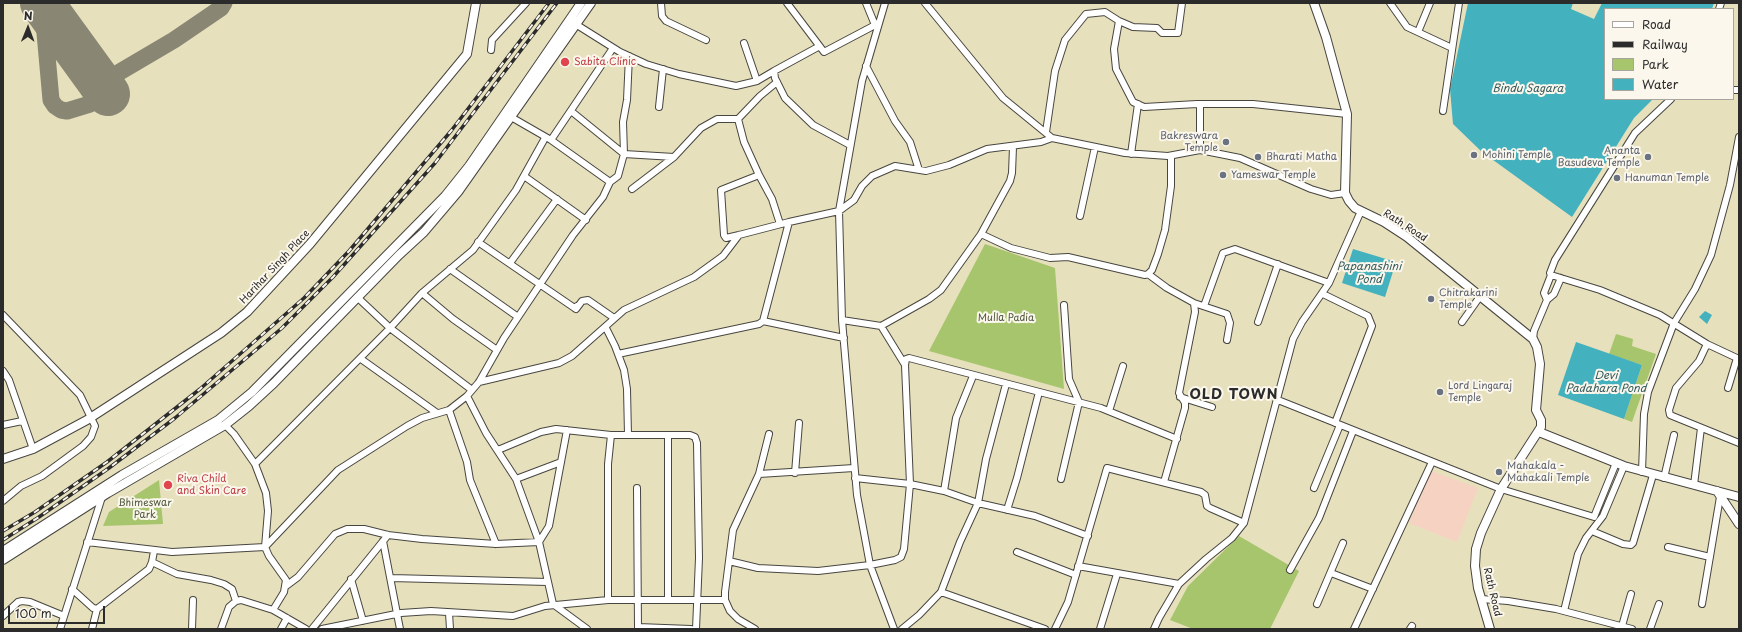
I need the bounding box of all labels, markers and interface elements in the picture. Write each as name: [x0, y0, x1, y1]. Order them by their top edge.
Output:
text: N: [24, 7, 33, 24]
north arrow: [8, 8, 48, 48]
legend: [1604, 8, 1734, 100]
text: Road: [1642, 15, 1671, 33]
text: Railway: [1642, 35, 1688, 53]
text: Park: [1642, 55, 1669, 73]
marker: Sabita Clinic: [559, 56, 571, 68]
place label: Sabita Clinic: [574, 56, 636, 68]
text: Water: [1642, 75, 1678, 93]
water label: Bindu Sagara: [1493, 82, 1563, 96]
place label: Bakreswara Temple: [1160, 130, 1218, 154]
marker: Bakreswara Temple: [1221, 137, 1231, 147]
place label: Ananta Basudeva Temple: [1558, 145, 1640, 168]
place label: Mohini Temple: [1482, 149, 1551, 161]
marker: Mohini Temple: [1469, 150, 1479, 160]
place label: Bharati Matha: [1266, 151, 1337, 163]
marker: Bharati Matha: [1253, 152, 1263, 162]
marker: Ananta Basudeva Temple: [1643, 152, 1653, 162]
place label: Yameswar Temple: [1231, 169, 1316, 181]
marker: Yameswar Temple: [1218, 170, 1228, 180]
place label: Hanuman Temple: [1625, 172, 1709, 184]
marker: Hanuman Temple: [1612, 173, 1622, 183]
street label: Rath Road: [1381, 207, 1429, 245]
street label: Harihar Singh Place: [238, 228, 312, 306]
water label: Papanashini Pond: [1337, 260, 1401, 286]
place label: Chitrakarini Temple: [1439, 287, 1497, 310]
marker: Chitrakarini Temple: [1426, 294, 1436, 304]
park label: Mulla Padia: [978, 312, 1034, 324]
water label: Devi Padahara Pond: [1566, 369, 1646, 395]
place label: Lord Lingaraj Temple: [1448, 380, 1512, 404]
district label: OLD TOWN: [1189, 387, 1279, 403]
marker: Lord Lingaraj Temple: [1435, 387, 1445, 397]
place label: Mahakala - Mahakali Temple: [1507, 460, 1590, 484]
marker: Mahakala - Mahakali Temple: [1494, 467, 1504, 477]
place label: Riva Child and Skin Care: [177, 473, 246, 496]
marker: Riva Child and Skin Care: [162, 479, 174, 491]
park label: Bhimeswar Park: [118, 497, 172, 520]
street label: Rath Road: [1481, 566, 1503, 618]
scale bar: [10, 598, 107, 624]
text: 100 m: [15, 604, 52, 622]

